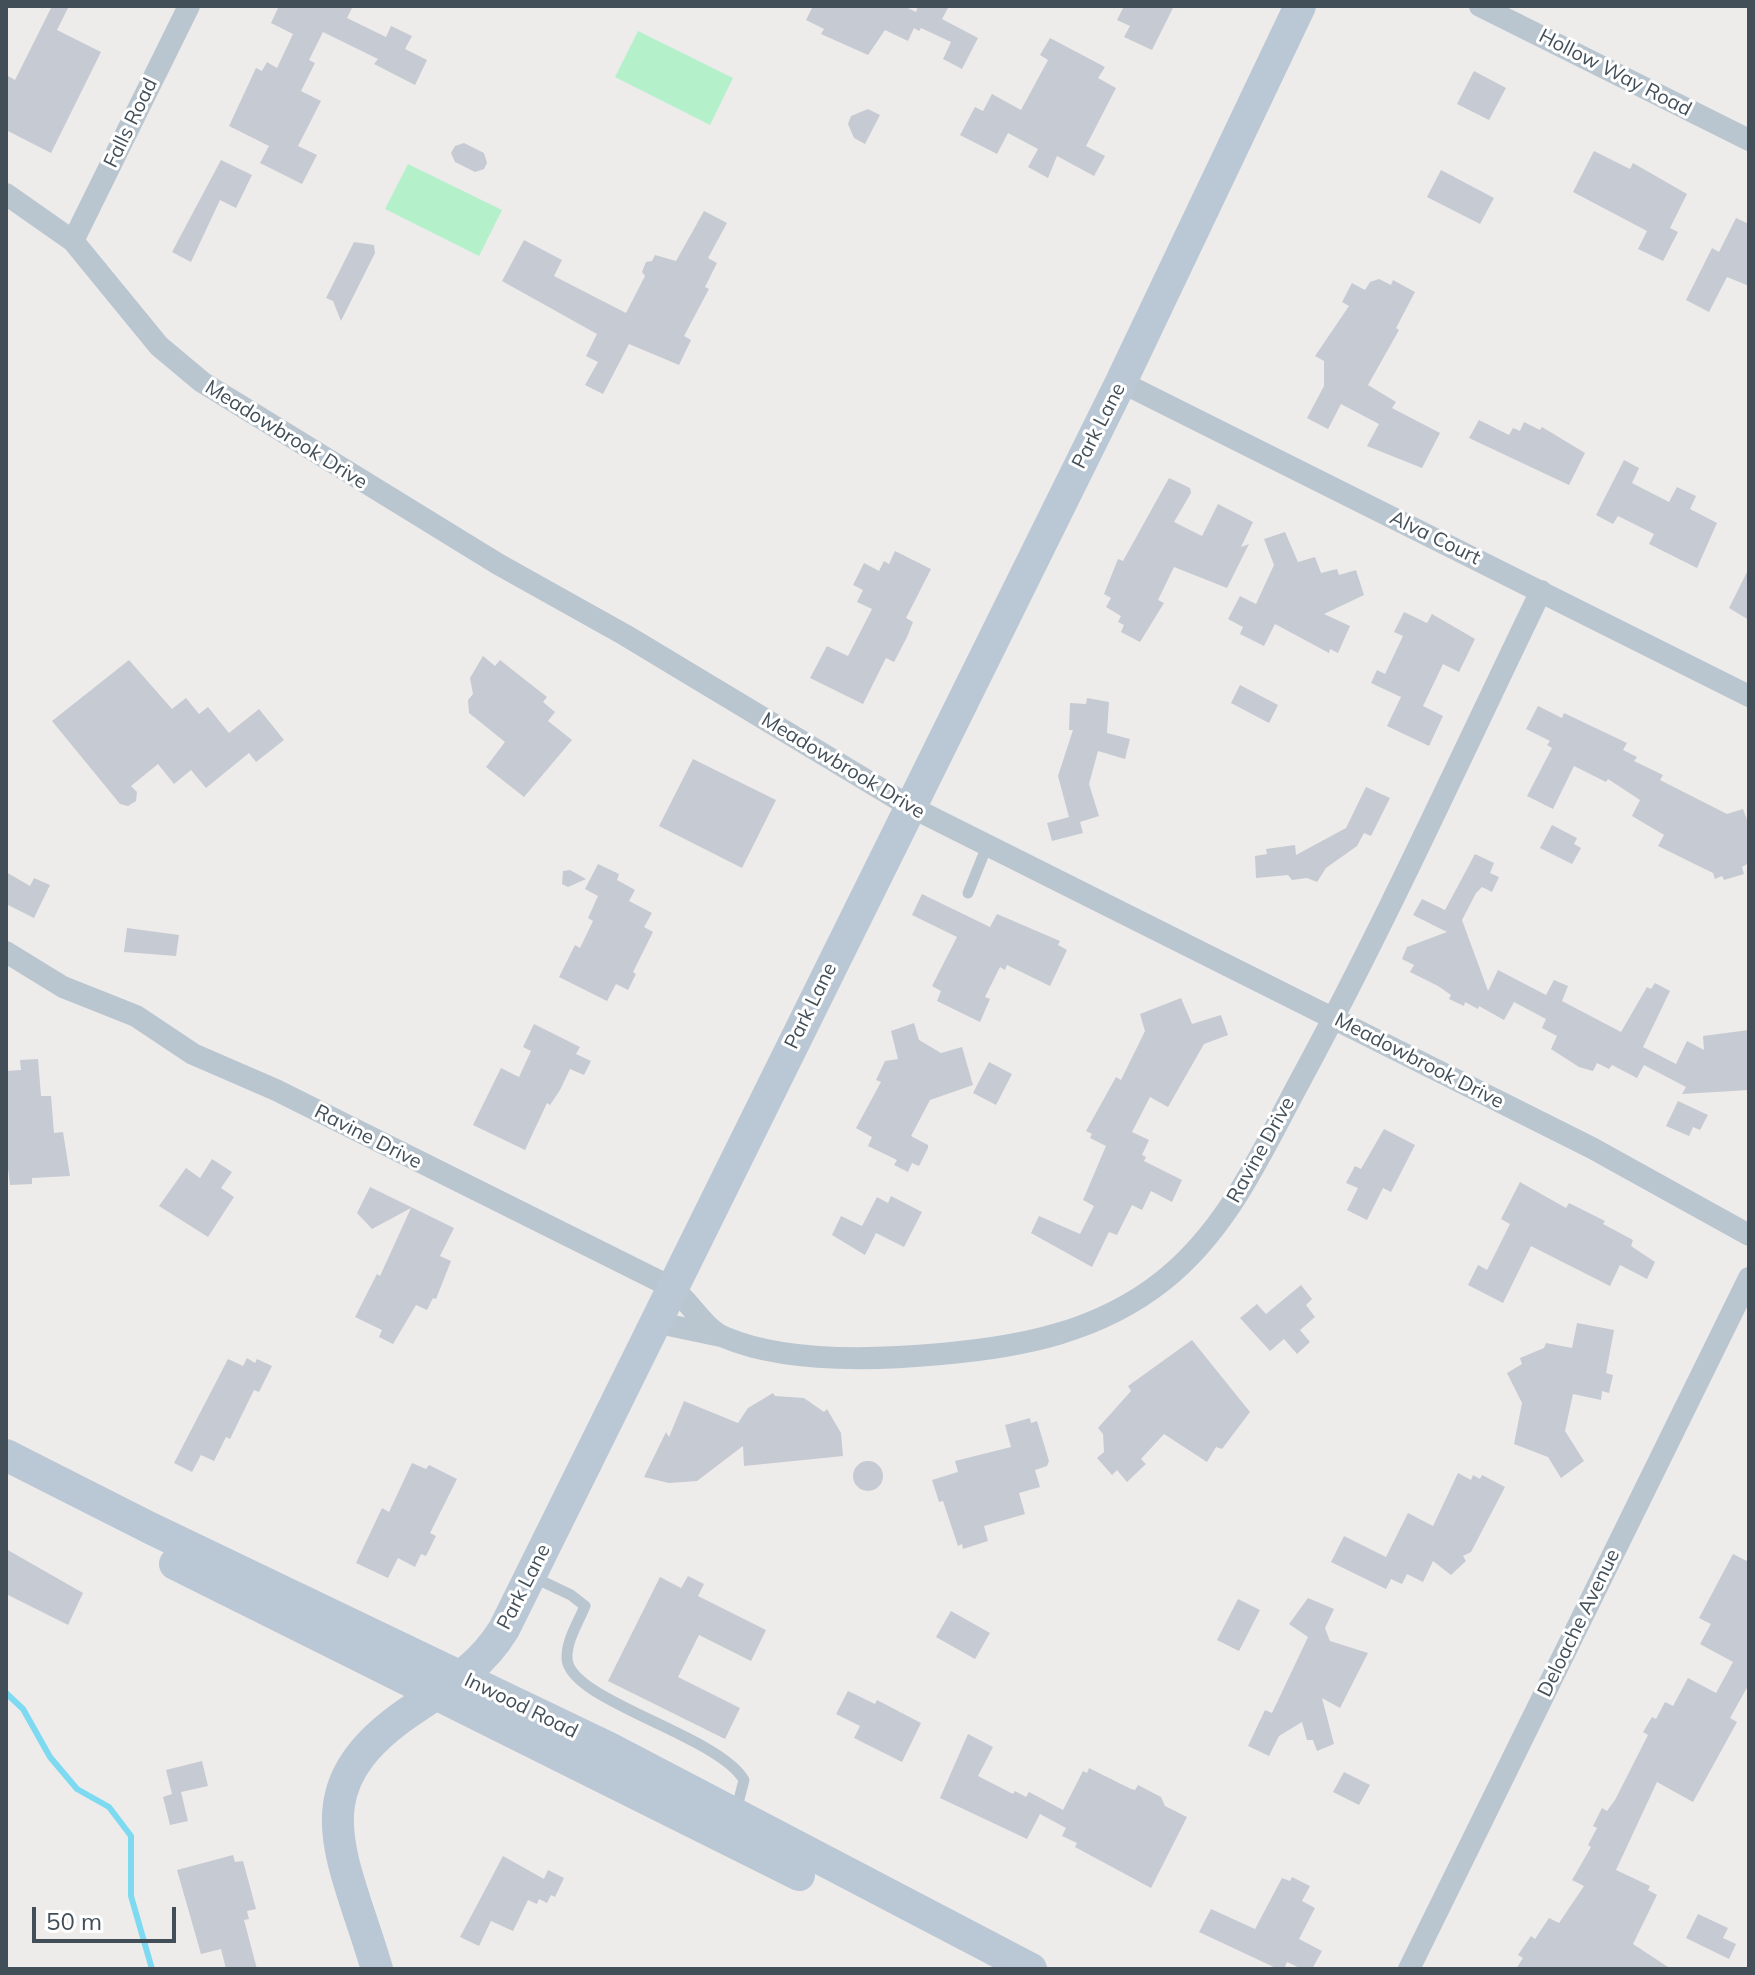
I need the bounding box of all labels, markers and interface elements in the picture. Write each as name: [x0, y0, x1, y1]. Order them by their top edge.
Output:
street label: Hollow Way Road: [1535, 24, 1695, 122]
street label: Falls Road: [99, 74, 163, 172]
street label: Meadowbrook Drive: [201, 375, 371, 495]
street label: Park Lane: [1067, 379, 1131, 473]
street label: Alva Court: [1386, 506, 1484, 570]
street label: Meadowbrook Drive: [757, 708, 929, 824]
street label: Park Lane: [780, 959, 842, 1053]
street label: Meadowbrook Drive: [1330, 1008, 1508, 1114]
street label: Ravine Drive: [1222, 1093, 1300, 1207]
street label: Ravine Drive: [310, 1100, 426, 1174]
street label: Park Lane: [492, 1540, 556, 1634]
street label: Deloache Avenue: [1533, 1545, 1625, 1701]
street label: Inwood Road: [460, 1668, 582, 1744]
scale bar: [36, 1891, 180, 1941]
text: 50 m: [46, 1906, 102, 1936]

